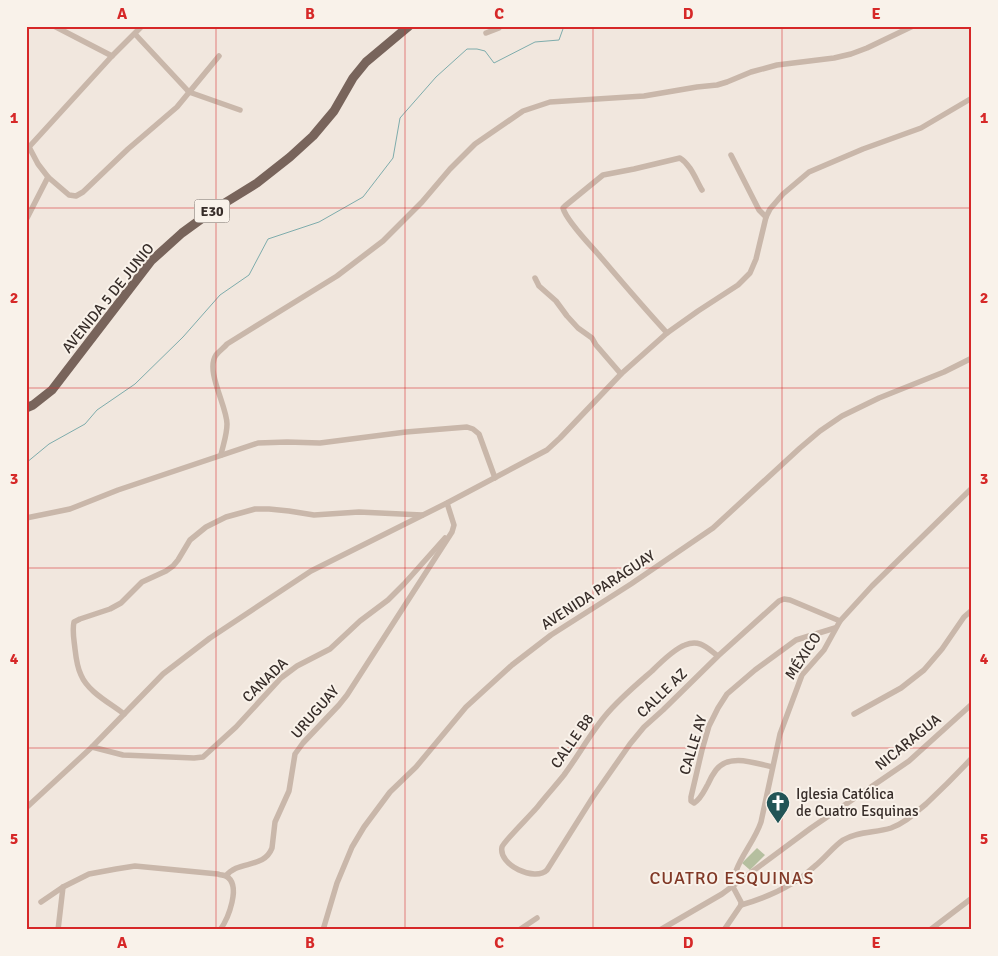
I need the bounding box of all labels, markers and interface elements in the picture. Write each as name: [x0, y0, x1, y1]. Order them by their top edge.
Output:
text: A: [117, 4, 128, 24]
text: B: [305, 4, 315, 24]
text: C: [494, 4, 504, 24]
text: D: [683, 4, 694, 24]
text: E: [871, 4, 881, 24]
text: 1: [10, 108, 19, 128]
text: 1: [980, 108, 989, 128]
road number: E30: [194, 200, 230, 222]
street label: AVENIDA 5 DE JUNIO: [58, 239, 158, 357]
text: 2: [10, 288, 18, 308]
text: 2: [980, 288, 988, 308]
text: 3: [10, 469, 18, 489]
text: 3: [980, 469, 988, 489]
street label: AVENIDA PARAGUAY: [538, 546, 659, 634]
street label: MÉXICO: [780, 628, 825, 683]
text: 4: [10, 649, 19, 669]
text: 4: [980, 649, 989, 669]
street label: CANADA: [239, 654, 291, 706]
street label: CALLE AZ: [633, 665, 691, 721]
street label: URUGUAY: [287, 682, 343, 742]
street label: CALLE B8: [547, 710, 597, 772]
street label: NICARAGUA: [871, 710, 945, 774]
street label: CALLE AY: [675, 713, 711, 777]
place label: Iglesia Católica de Cuatro Esquinas: [796, 785, 919, 820]
church icon: Iglesia Católica de Cuatro Esquinas: [765, 790, 791, 824]
text: 5: [10, 829, 18, 849]
text: 5: [980, 829, 988, 849]
district label: CUATRO ESQUINAS: [649, 867, 815, 889]
text: A: [117, 933, 128, 953]
text: B: [305, 933, 315, 953]
text: C: [494, 933, 504, 953]
text: D: [683, 933, 694, 953]
text: E: [871, 933, 881, 953]

